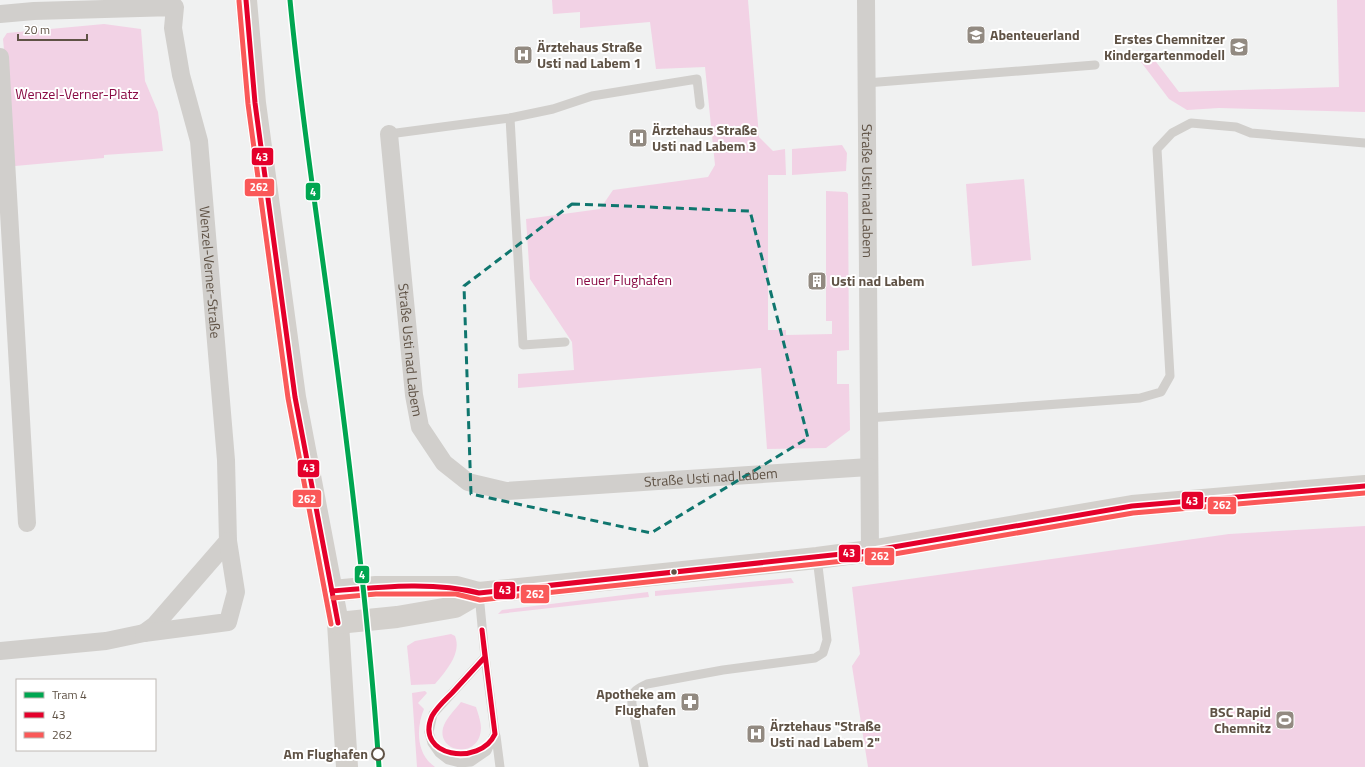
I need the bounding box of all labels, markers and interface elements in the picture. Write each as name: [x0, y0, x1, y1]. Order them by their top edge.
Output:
scale bar: [18, 16, 87, 42]
text: 20 m: [24, 20, 50, 39]
school or university icon: Abenteuerland: [965, 24, 987, 46]
place label: Abenteuerland: [990, 24, 1080, 45]
place label: Erstes Chemnitzer Kindergartenmodell: [1104, 28, 1225, 65]
place label: Ärztehaus Straße Usti nad Labem 1: [537, 36, 642, 73]
school or university icon: Erstes Chemnitzer Kindergartenmodell: [1228, 36, 1250, 58]
hospital icon: Ärztehaus Straße Usti nad Labem 1: [512, 44, 534, 66]
park label: Wenzel-Verner-Platz: [15, 83, 139, 104]
place label: Ärztehaus Straße Usti nad Labem 3: [652, 119, 757, 156]
street label: Straße Usti nad Labem: [857, 124, 879, 258]
hospital icon: Ärztehaus Straße Usti nad Labem 3: [627, 127, 649, 149]
line badge: 43: [251, 147, 274, 166]
text: 43: [256, 149, 268, 165]
line badge: 262: [244, 178, 275, 197]
text: 262: [250, 179, 268, 195]
line badge: 4: [305, 182, 321, 201]
text: 4: [310, 184, 316, 200]
street label: Wenzel-Verner-Straße: [195, 205, 227, 339]
park label: neuer Flughafen: [576, 269, 672, 290]
building icon: Usti nad Labem: [806, 270, 828, 292]
place label: Usti nad Labem: [831, 270, 924, 291]
street label: Straße Usti nad Labem: [393, 282, 429, 418]
line badge: 43: [297, 459, 320, 478]
text: 43: [303, 460, 315, 476]
street label: Straße Usti nad Labem: [643, 462, 778, 492]
line badge: 262: [292, 489, 322, 508]
text: 262: [298, 491, 316, 507]
line badge: 43: [1181, 491, 1204, 510]
text: 43: [1186, 493, 1198, 509]
line badge: 262: [1207, 496, 1237, 515]
text: 262: [1213, 497, 1231, 513]
line badge: 43: [838, 544, 861, 563]
text: 43: [843, 545, 855, 561]
line badge: 262: [864, 547, 895, 566]
text: 262: [871, 548, 889, 564]
line badge: 4: [354, 565, 370, 584]
text: 4: [359, 567, 365, 583]
unlabelled marker: [669, 567, 679, 577]
line badge: 43: [493, 581, 516, 600]
text: 43: [499, 582, 511, 598]
line badge: 262: [520, 584, 550, 604]
text: 262: [526, 586, 544, 602]
legend: [16, 679, 156, 751]
place label: Apotheke am Flughafen: [596, 683, 676, 720]
text: Tram 4: [52, 685, 87, 704]
pharmacy icon: Apotheke am Flughafen: [679, 691, 701, 713]
place label: BSC Rapid Chemnitz: [1209, 701, 1271, 738]
text: 43: [52, 705, 65, 724]
sports icon: BSC Rapid Chemnitz: [1274, 709, 1296, 731]
place label: Ärztehaus "Straße Usti nad Labem 2": [770, 715, 881, 752]
hospital icon: Ärztehaus "Straße Usti nad Labem 2": [745, 723, 767, 745]
text: 262: [52, 725, 72, 744]
place label: Am Flughafen: [284, 743, 368, 764]
marker: Am Flughafen: [371, 747, 385, 761]

